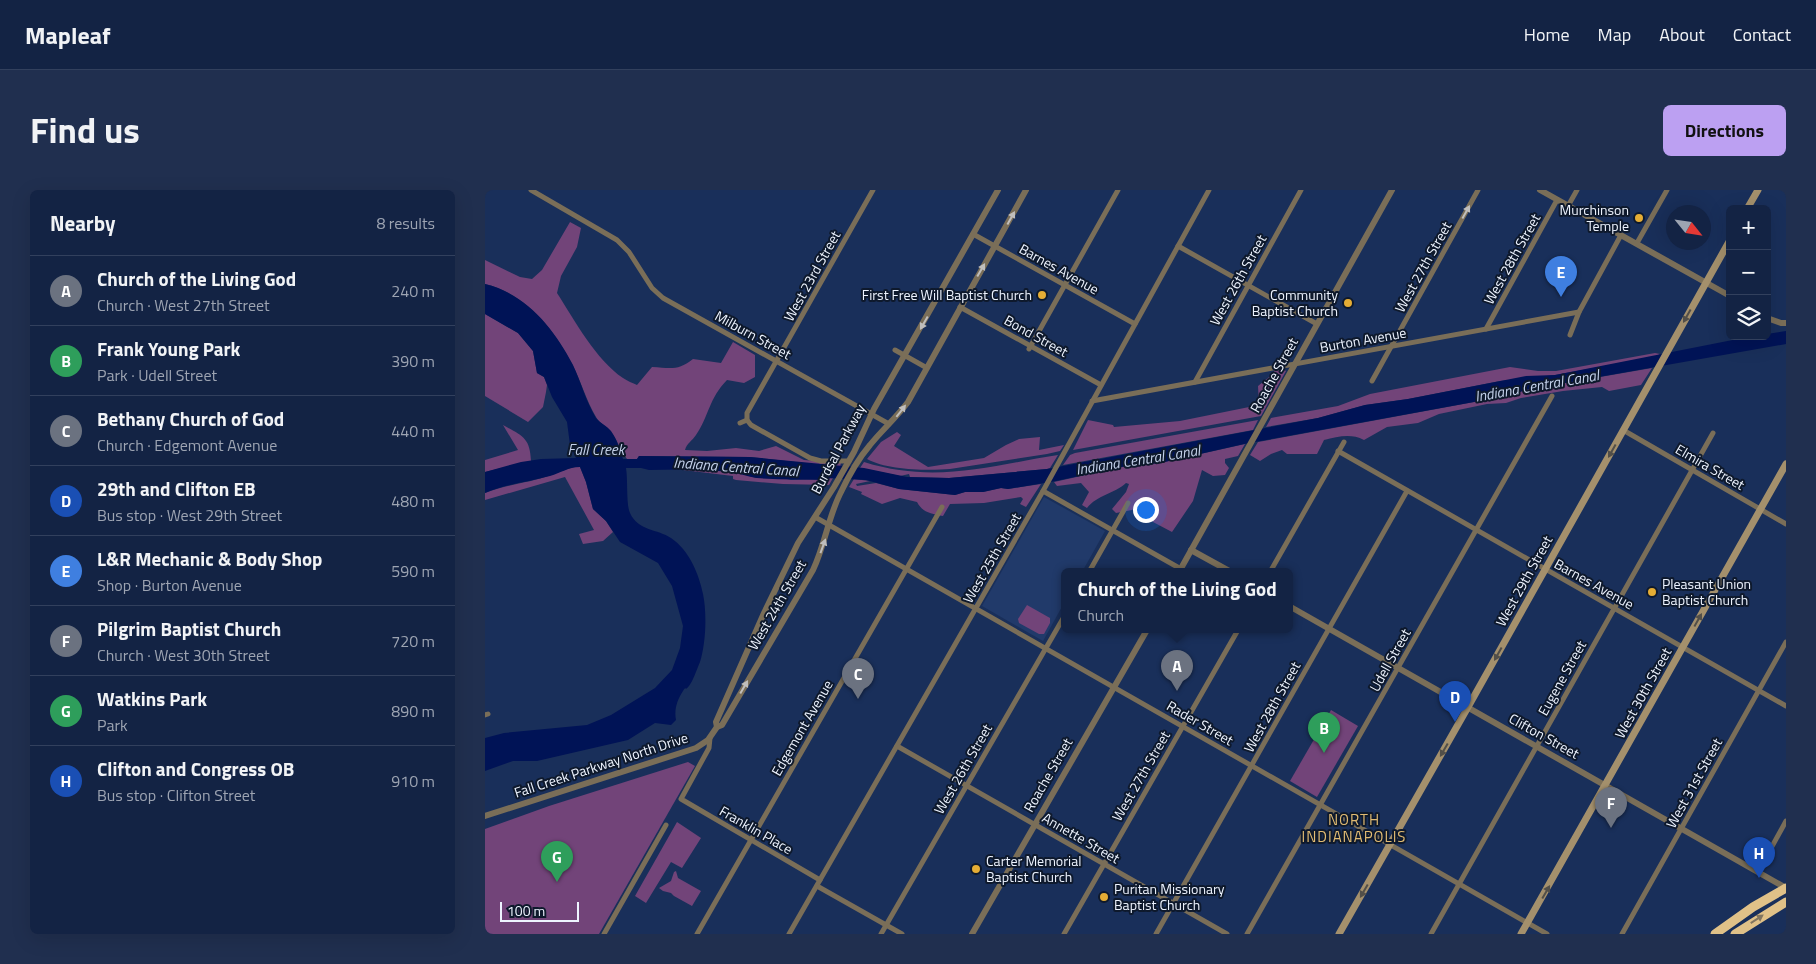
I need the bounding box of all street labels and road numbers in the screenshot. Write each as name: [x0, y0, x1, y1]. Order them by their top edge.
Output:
street label: West 28th Street: [1478, 209, 1545, 308]
street label: West 27th Street: [1389, 217, 1456, 316]
street label: West 23rd Street: [778, 227, 845, 325]
street label: West 26th Street: [1204, 230, 1271, 329]
street label: Barnes Avenue: [1015, 238, 1103, 299]
street label: Milburn Street: [711, 305, 795, 364]
street label: Bond Street: [1000, 309, 1072, 362]
street label: Burton Avenue: [1318, 322, 1408, 357]
street label: Roache Street: [1244, 333, 1303, 416]
street label: Burdsal Parkway: [805, 400, 870, 497]
street label: Elmira Street: [1672, 438, 1749, 495]
street label: West 25th Street: [957, 509, 1026, 607]
street label: West 29th Street: [1490, 531, 1557, 630]
street label: Barnes Avenue: [1550, 553, 1638, 614]
street label: West 24th Street: [742, 556, 811, 654]
street label: Udell Street: [1364, 624, 1416, 695]
street label: Eugene Street: [1532, 636, 1591, 719]
street label: West 30th Street: [1609, 643, 1676, 742]
street label: West 28th Street: [1238, 657, 1305, 756]
street label: Edgemont Avenue: [766, 676, 838, 780]
street label: Rader Street: [1163, 695, 1238, 750]
street label: Clifton Street: [1505, 708, 1583, 764]
street label: West 26th Street: [928, 720, 997, 818]
street label: Fall Creek Parkway North Drive: [511, 726, 690, 803]
street label: West 27th Street: [1106, 727, 1175, 825]
street label: Roache Street: [1018, 734, 1077, 816]
street label: West 31st Street: [1660, 734, 1727, 832]
street label: Franklin Place: [716, 800, 797, 859]
street label: Annette Street: [1039, 807, 1124, 868]

